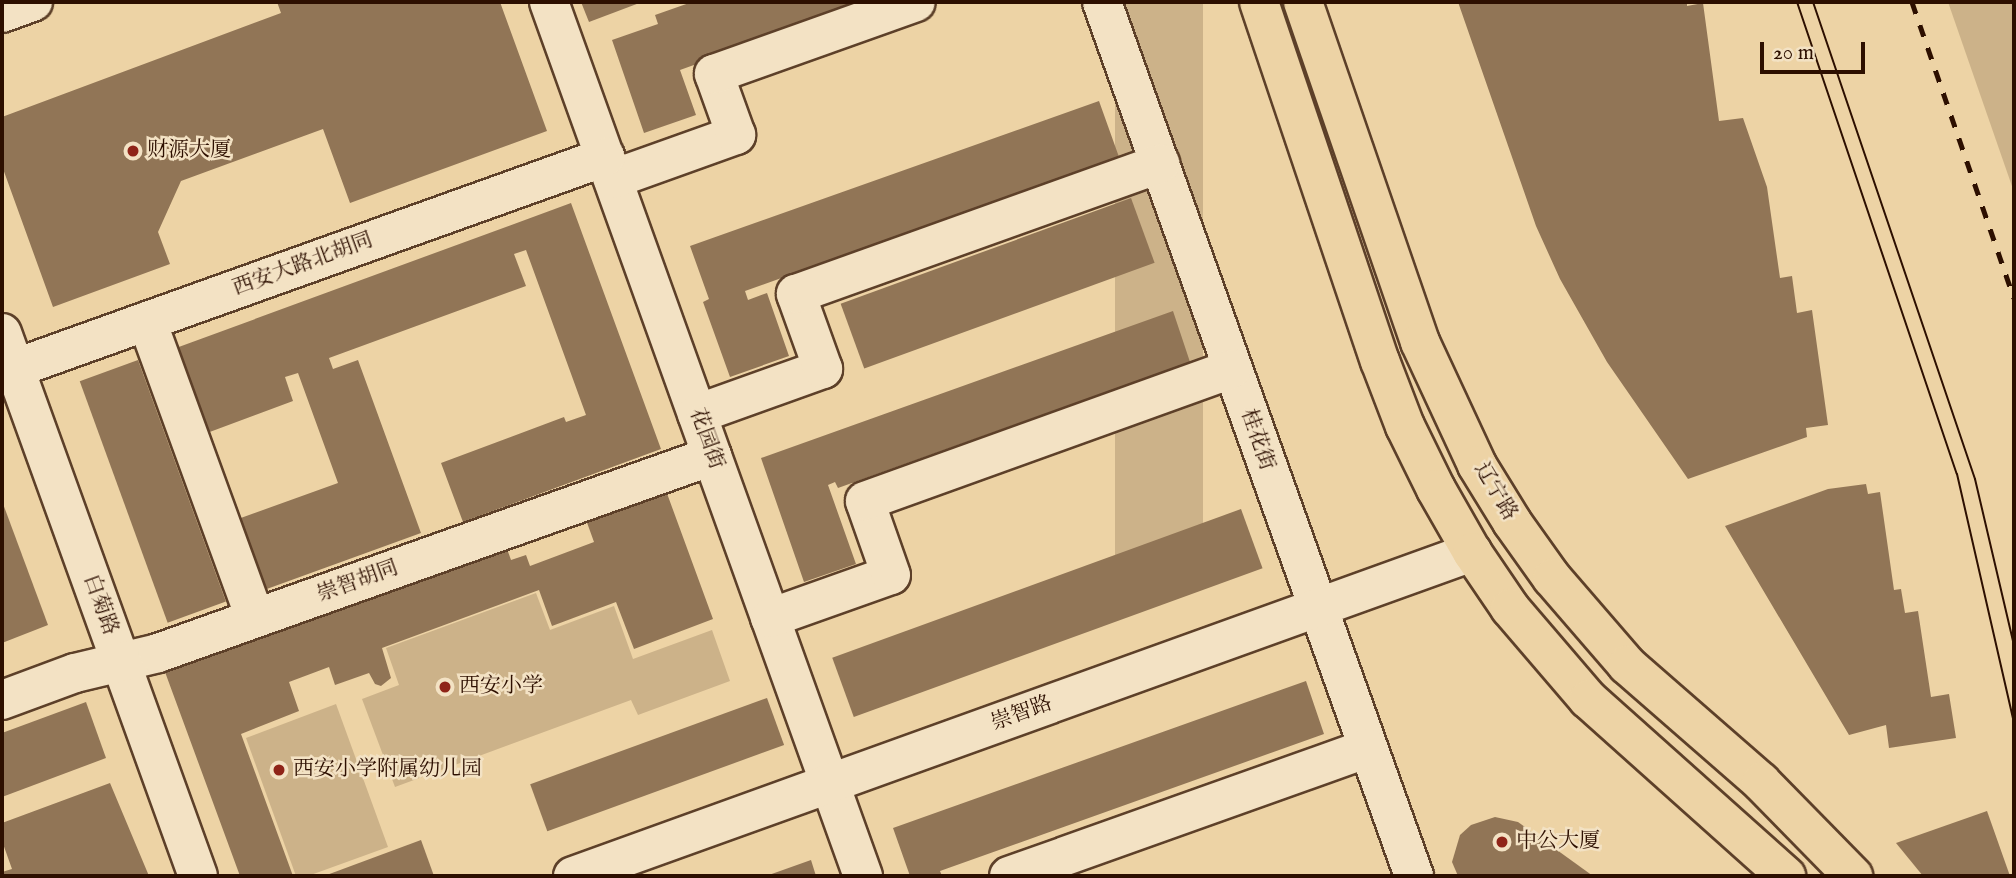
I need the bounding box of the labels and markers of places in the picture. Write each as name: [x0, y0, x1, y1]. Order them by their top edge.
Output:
place label: 财源大厦: [147, 138, 231, 164]
marker: 财源大厦: [125, 143, 141, 159]
place label: 西安小学: [459, 674, 543, 700]
marker: 西安小学: [437, 679, 453, 695]
place label: 西安小学附属幼儿园: [293, 757, 482, 783]
marker: 西安小学附属幼儿园: [271, 762, 287, 778]
place label: 中公大厦: [1516, 829, 1600, 855]
marker: 中公大厦: [1494, 834, 1510, 850]

